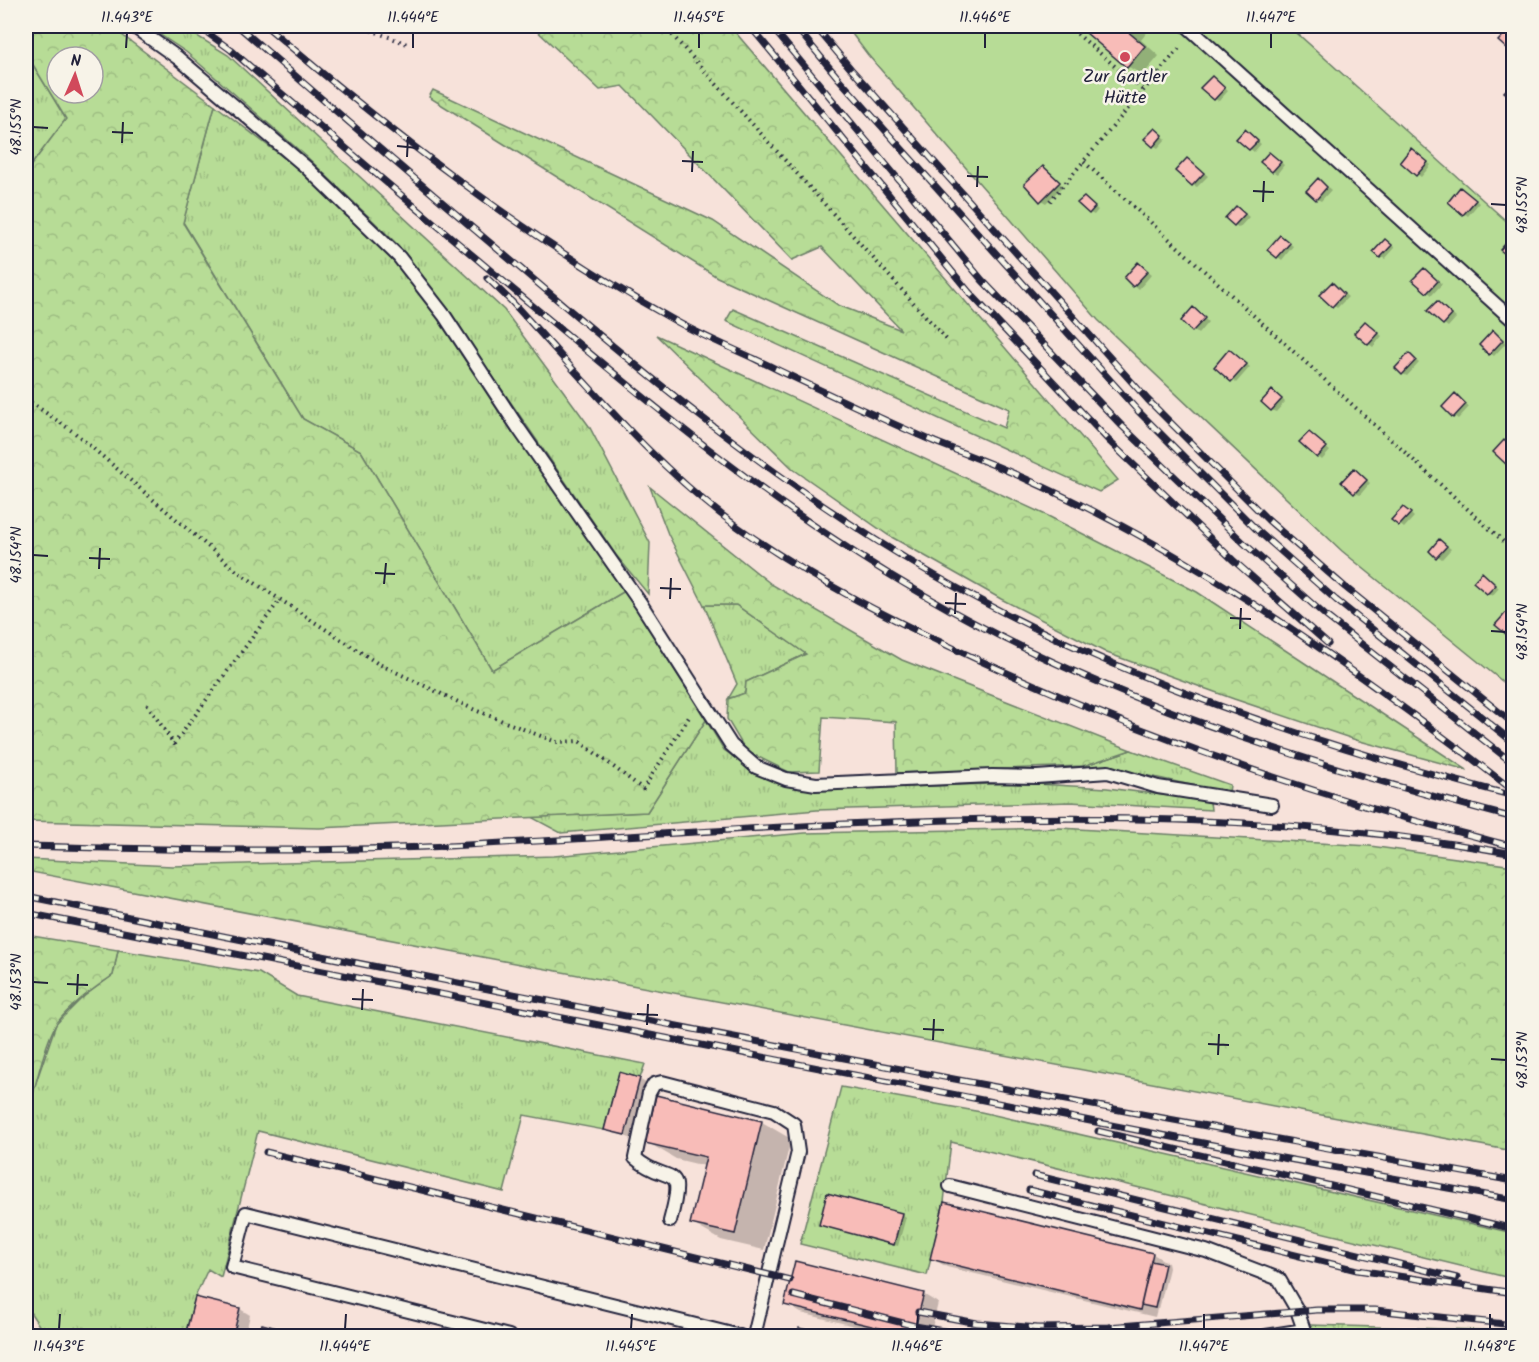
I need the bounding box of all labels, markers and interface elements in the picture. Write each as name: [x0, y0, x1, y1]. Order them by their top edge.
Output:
text: 11.443°E: [101, 6, 154, 30]
text: 11.444°E: [387, 6, 440, 30]
text: 11.445°E: [673, 6, 726, 30]
text: 11.446°E: [959, 6, 1012, 30]
text: 11.447°E: [1246, 6, 1297, 30]
north arrow: [45, 45, 105, 105]
text: N: [70, 49, 81, 74]
marker: Zur Gartler Hütte: [1118, 50, 1132, 64]
place label: Zur Gartler Hütte: [1083, 63, 1168, 113]
text: 48.155°N: [5, 99, 29, 155]
text: 48.155°N: [1511, 177, 1535, 233]
text: 48.154°N: [5, 526, 29, 584]
text: 48.154°N: [1511, 603, 1535, 661]
text: 48.153°N: [5, 953, 29, 1011]
text: 48.153°N: [1511, 1031, 1535, 1089]
text: 11.443°E: [33, 1335, 86, 1359]
text: 11.444°E: [319, 1335, 372, 1359]
text: 11.445°E: [605, 1335, 658, 1359]
text: 11.446°E: [891, 1335, 944, 1359]
text: 11.447°E: [1179, 1335, 1230, 1359]
text: 11.448°E: [1464, 1335, 1517, 1359]

